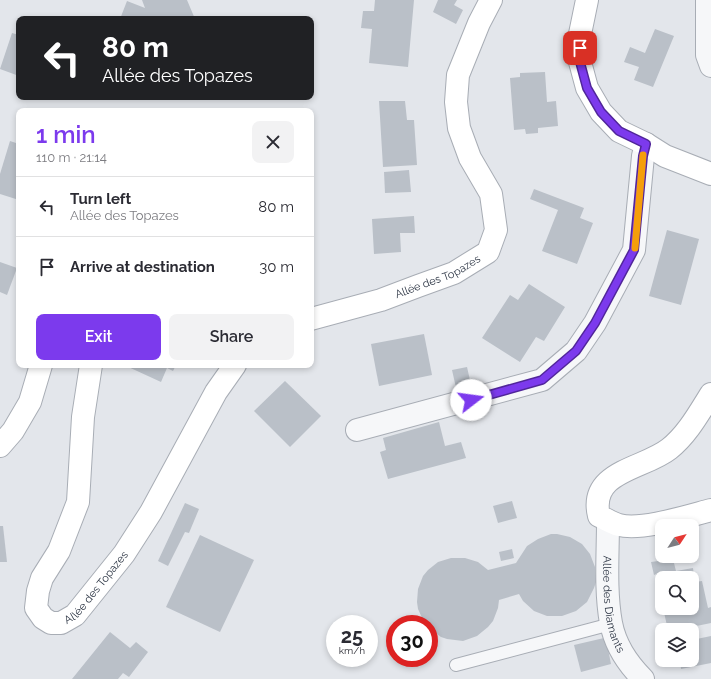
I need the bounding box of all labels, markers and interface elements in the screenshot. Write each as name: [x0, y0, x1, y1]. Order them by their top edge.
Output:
text: 80 m: [102, 31, 169, 64]
pin: [563, 31, 597, 65]
icon: left: [36, 32, 88, 84]
icon: arrive: [569, 37, 591, 59]
text: Allée des Topazes: [102, 65, 253, 86]
text: 1 min: [36, 120, 96, 149]
button: close: [252, 121, 294, 163]
text: 110 m · 21:14: [36, 150, 107, 165]
text: Turn left: [70, 190, 131, 208]
icon: left: [36, 196, 58, 218]
text: 80 m: [258, 198, 294, 216]
text: Allée des Topazes: [70, 208, 179, 223]
street label: Allée des Topazes: [393, 252, 483, 301]
icon: arrive: [36, 256, 58, 278]
text: Arrive at destination: [70, 258, 215, 276]
text: 30 m: [259, 258, 294, 276]
button: Exit: [36, 314, 161, 360]
button: Share: [169, 314, 294, 360]
position arrow: [450, 379, 492, 421]
north arrow: [655, 519, 699, 563]
map controls: [655, 519, 699, 667]
street label: Allée des Topazes: [62, 548, 130, 627]
street label: Allée des Diamants: [601, 556, 628, 655]
button: search: [655, 571, 699, 615]
speed limit sign: 30: [386, 615, 438, 667]
button: layers: [655, 623, 699, 667]
text: 25: [341, 624, 363, 648]
text: km/h: [339, 645, 365, 656]

